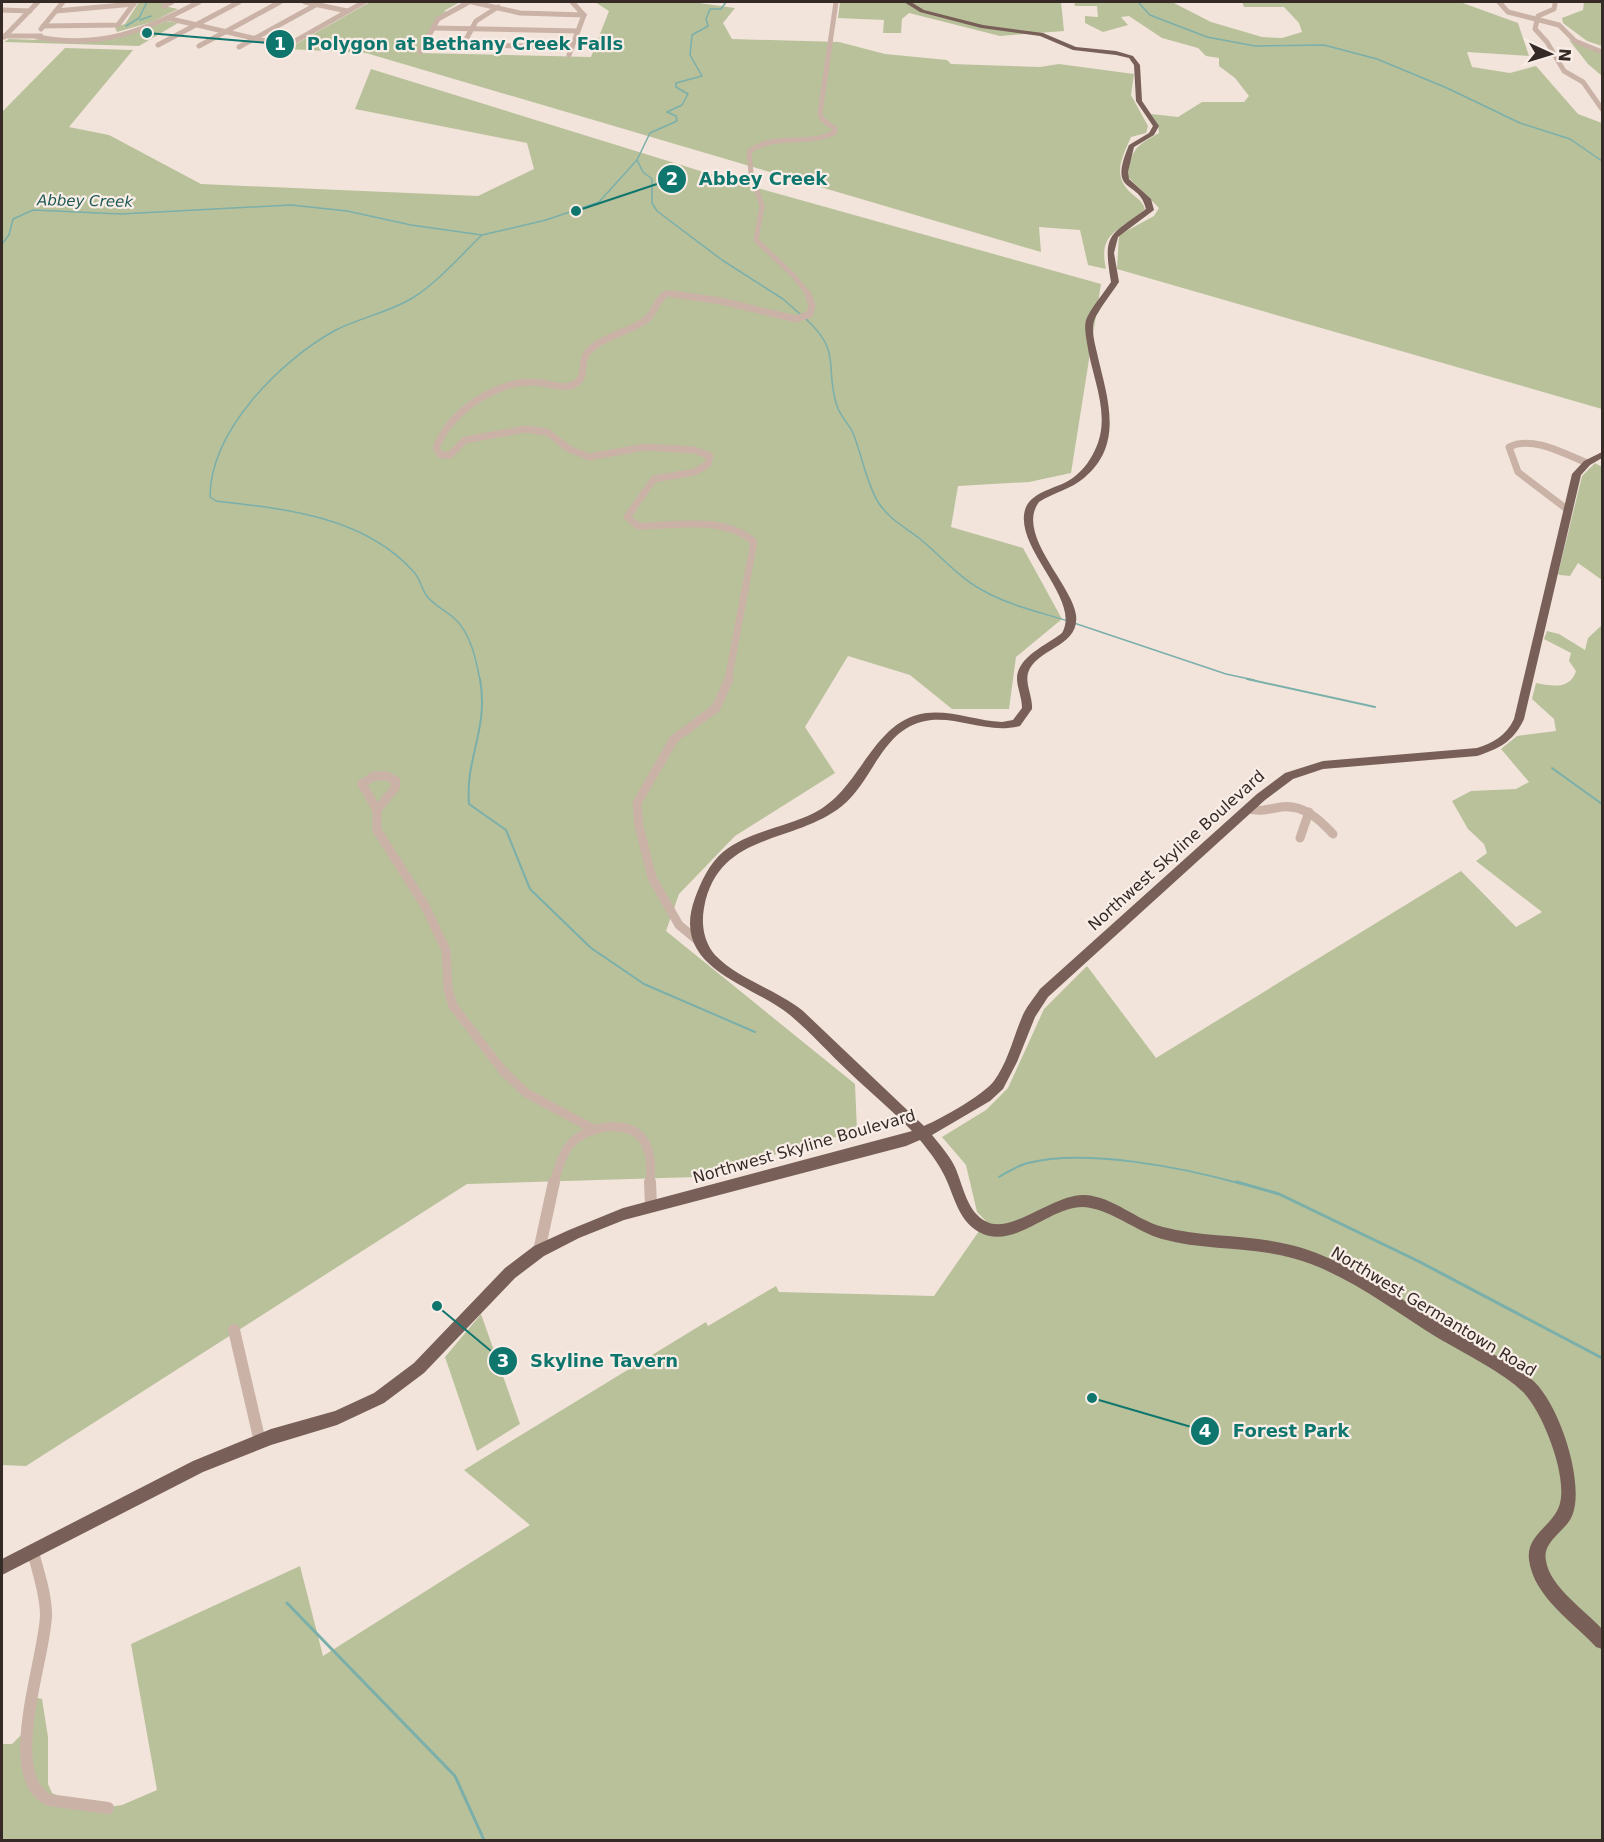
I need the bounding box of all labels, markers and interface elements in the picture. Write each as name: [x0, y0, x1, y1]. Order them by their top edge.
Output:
north arrow: [1520, 24, 1580, 84]
callout: Polygon at Bethany Creek Falls: [265, 26, 635, 62]
text: 1: [274, 33, 286, 54]
text: Polygon at Bethany Creek Falls: [307, 33, 623, 54]
text: N: [1555, 48, 1574, 62]
callout: Abbey Creek: [657, 161, 839, 197]
text: 2: [666, 168, 678, 189]
text: Abbey Creek: [699, 168, 828, 189]
water label: Abbey Creek: [36, 191, 134, 211]
street label: Northwest Skyline Boulevard: [1084, 766, 1268, 935]
street label: Northwest Skyline Boulevard: [691, 1106, 918, 1187]
street label: Northwest Germantown Road: [1328, 1243, 1540, 1380]
callout: Skyline Tavern: [488, 1343, 690, 1379]
text: 3: [497, 1350, 509, 1371]
text: Skyline Tavern: [530, 1350, 678, 1371]
callout: Forest Park: [1190, 1413, 1361, 1449]
text: 4: [1199, 1420, 1211, 1441]
text: Forest Park: [1233, 1420, 1350, 1441]

